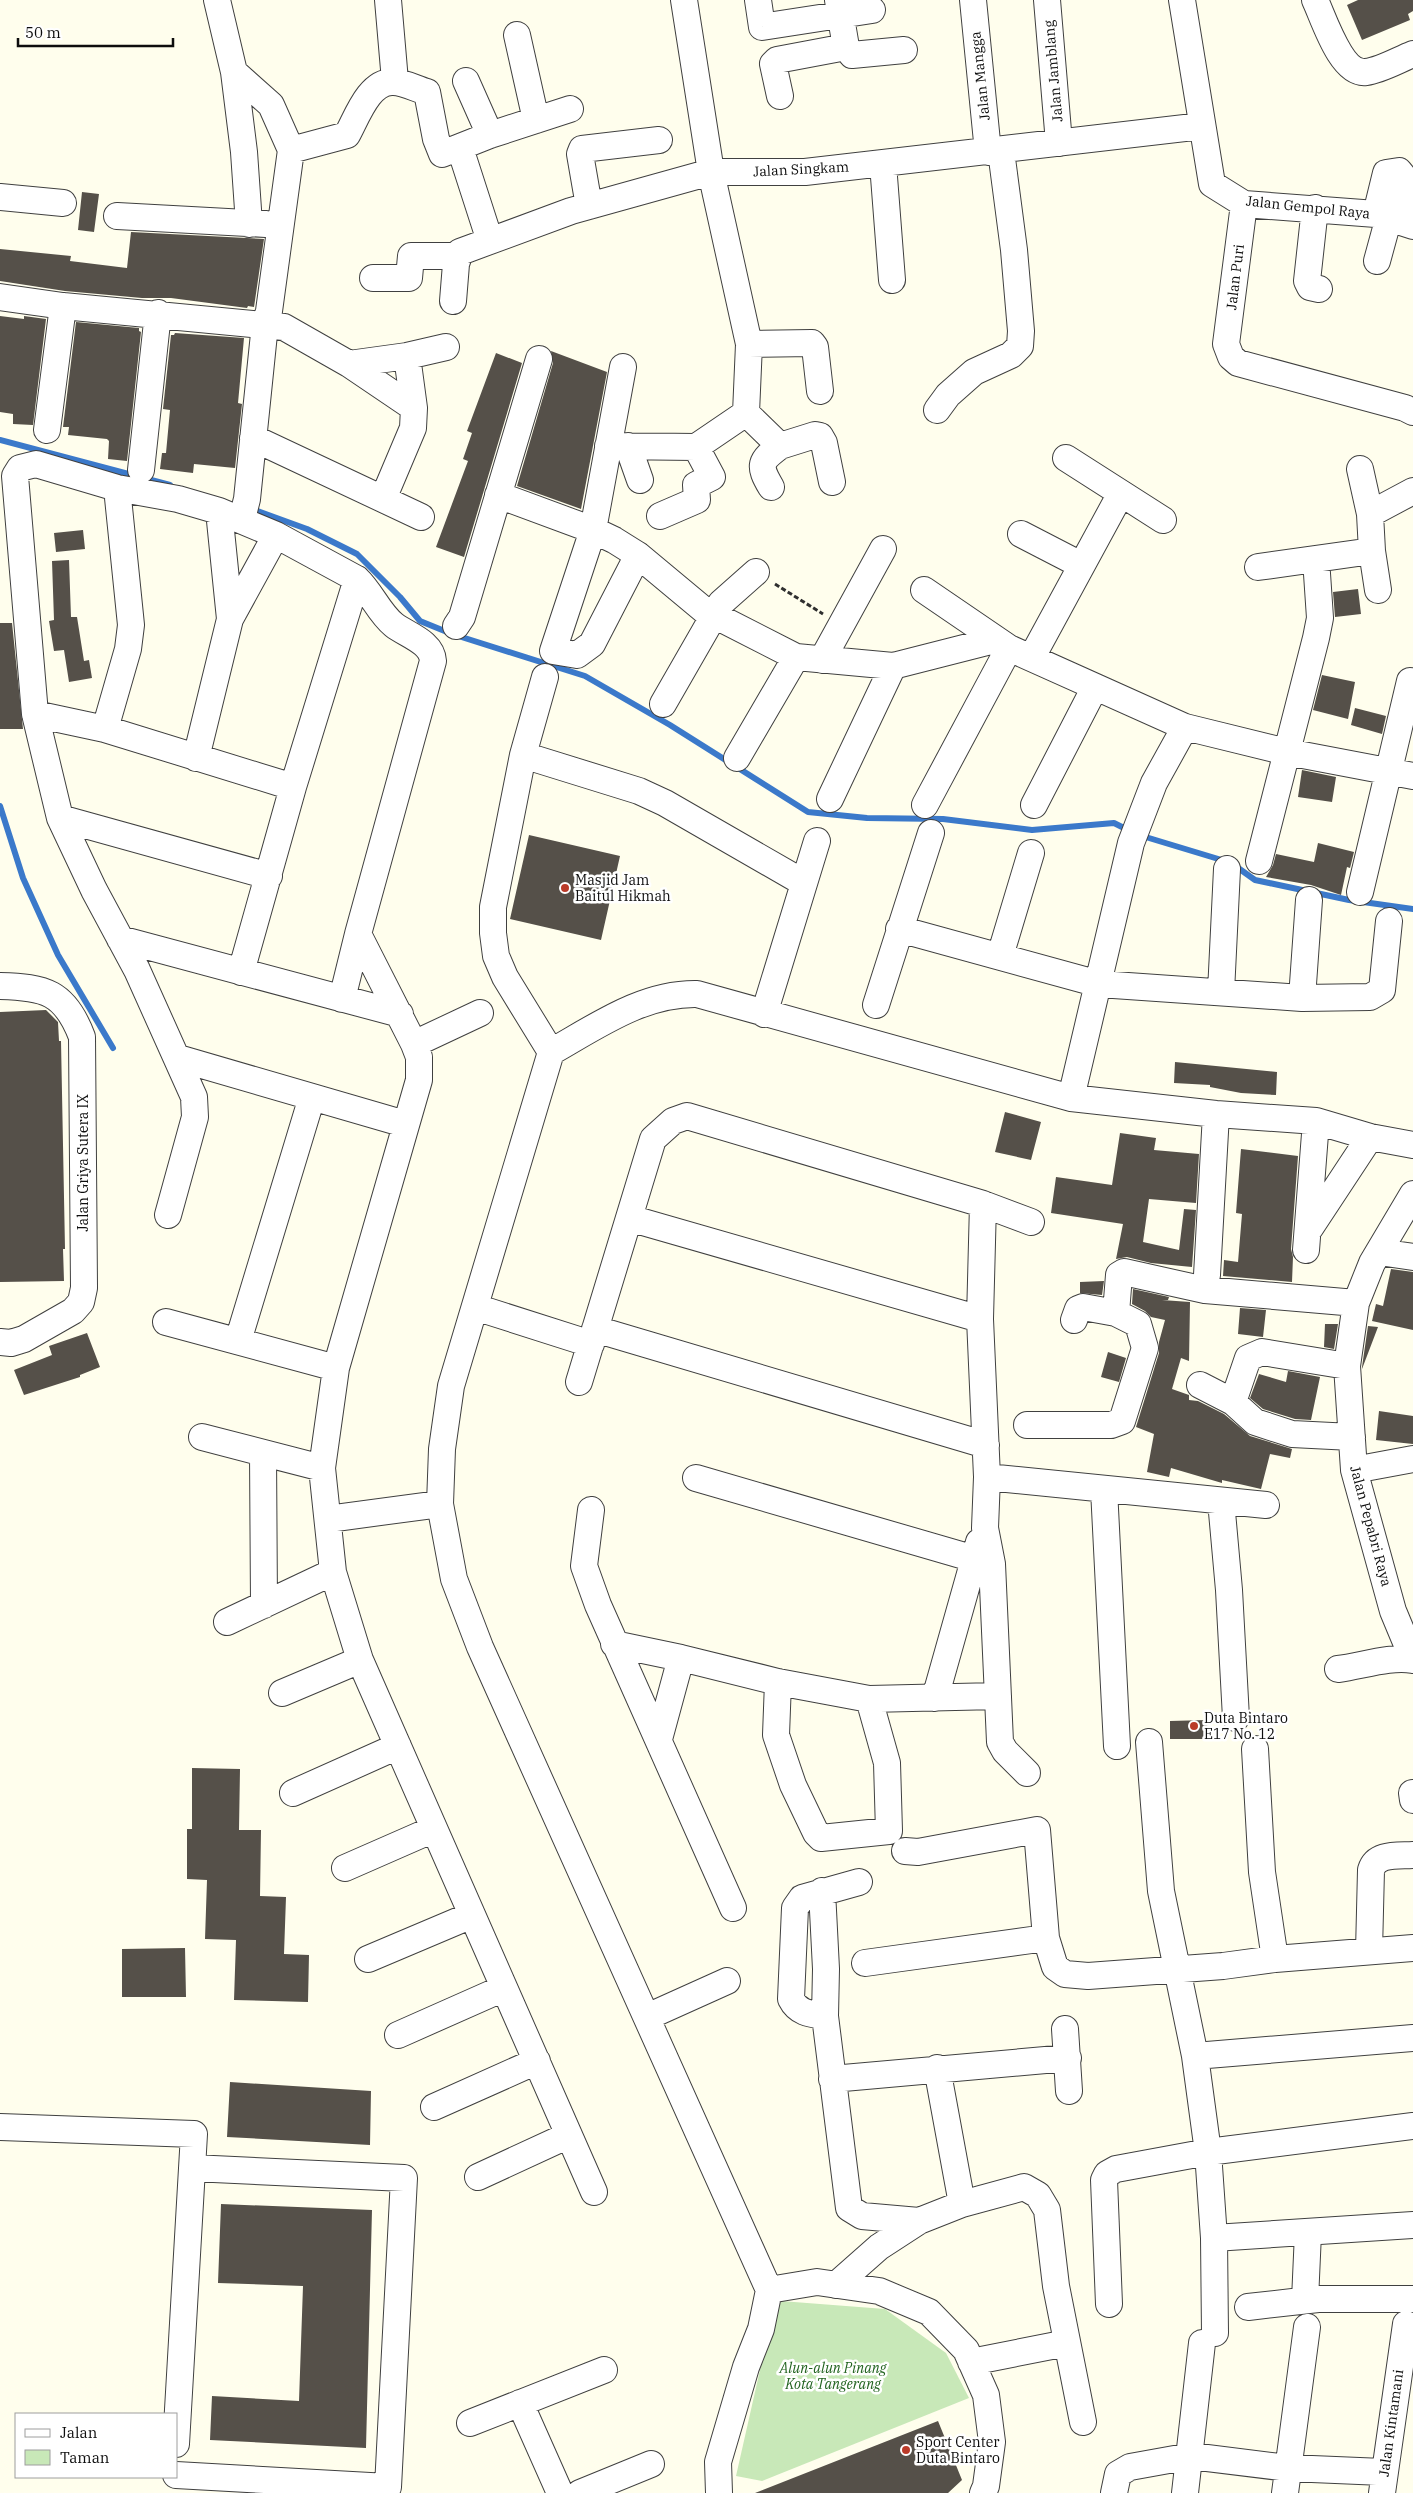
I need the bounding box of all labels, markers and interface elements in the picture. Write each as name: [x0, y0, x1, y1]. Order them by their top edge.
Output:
scale bar: [18, 15, 172, 47]
street label: Jalan Jamblang: [1040, 19, 1066, 123]
text: 50 m: [25, 23, 61, 42]
street label: Jalan Mangga: [966, 30, 994, 122]
street label: Jalan Singkam: [752, 157, 850, 181]
street label: Jalan Gempol Raya: [1245, 192, 1371, 223]
street label: Jalan Puri: [1222, 243, 1248, 311]
place label: Masjid Jam Baitul Hikmah: [575, 871, 671, 905]
marker: Masjid Jam Baitul Hikmah: [559, 882, 571, 894]
street label: Jalan Griya Sutera IX: [74, 1094, 92, 1232]
street label: Jalan Pepabri Raya: [1346, 1464, 1396, 1589]
place label: Duta Bintaro E17 No. 12: [1204, 1709, 1288, 1743]
marker: Duta Bintaro E17 No. 12: [1188, 1720, 1200, 1732]
park label: Alun-alun Pinang Kota Tangerang: [779, 2359, 887, 2393]
street label: Jalan Kintamani: [1375, 2368, 1407, 2478]
legend: [15, 2413, 178, 2478]
text: Jalan: [60, 2423, 98, 2442]
place label: Sport Center Duta Bintaro: [916, 2433, 1000, 2467]
marker: Sport Center Duta Bintaro: [900, 2444, 912, 2456]
text: Taman: [60, 2448, 110, 2467]

